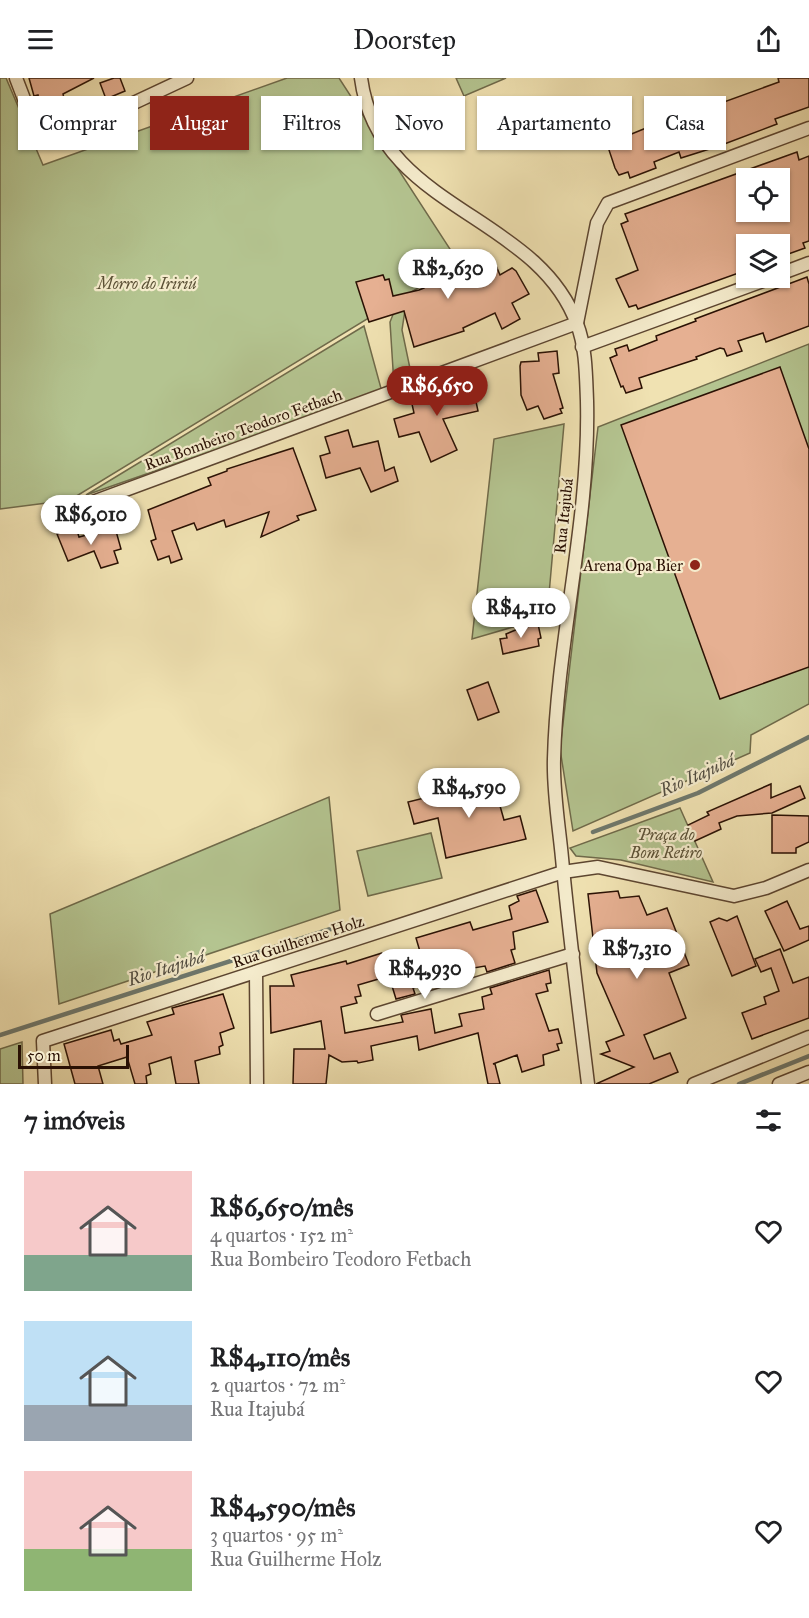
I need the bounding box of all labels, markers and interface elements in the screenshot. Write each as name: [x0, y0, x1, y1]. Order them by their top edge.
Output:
icon: menu: [24, 23, 57, 56]
text: Doorstep: [353, 23, 456, 56]
icon: share: [752, 23, 785, 56]
chip: Comprar: [18, 96, 138, 150]
chip: Alugar: [150, 96, 249, 150]
chip: Filtros: [261, 96, 362, 150]
chip: Novo: [374, 96, 465, 150]
chip: Apartamento: [477, 96, 632, 150]
chip: Casa: [644, 96, 726, 150]
map controls: [736, 168, 790, 288]
button: locate: [736, 168, 790, 222]
button: layers: [736, 234, 790, 288]
pin: R$2,630: [393, 249, 503, 300]
text: R$2,630: [412, 256, 484, 280]
park label: Morro do Iririú: [95, 274, 197, 293]
pin: R$6,650: [382, 366, 492, 417]
text: R$6,650: [401, 373, 473, 397]
street label: Rua Bombeiro Teodoro Fetbach: [142, 385, 345, 474]
street label: Rua Itajubá: [550, 477, 577, 555]
pin: R$6,010: [36, 495, 146, 546]
text: R$6,010: [55, 502, 127, 526]
place label: Arena Opa Bier: [582, 556, 683, 575]
marker: Arena Opa Bier: [688, 558, 702, 572]
pin: R$4,110: [466, 588, 576, 639]
text: R$4,110: [486, 595, 556, 619]
water label: Rio Itajubá: [655, 748, 740, 802]
pin: R$4,590: [414, 768, 524, 819]
text: R$4,590: [432, 775, 506, 799]
park label: Praça do Bom Retiro: [629, 825, 702, 862]
street label: Rua Guilherme Holz: [230, 911, 367, 972]
pin: R$7,310: [582, 929, 692, 980]
text: R$7,310: [602, 936, 672, 960]
water label: Rio Itajubá: [124, 944, 210, 991]
pin: R$4,930: [370, 949, 480, 1000]
text: R$4,930: [388, 956, 462, 980]
scale bar: [18, 1042, 129, 1070]
text: 50 m: [27, 1046, 61, 1065]
text: 7 imóveis: [24, 1104, 125, 1136]
icon: filters: [752, 1104, 785, 1137]
text: R$6,650/mês: [210, 1191, 354, 1223]
icon: home: [72, 1195, 144, 1267]
icon: heart: [752, 1215, 785, 1248]
text: 4 quartos · 152 m²: [210, 1223, 353, 1247]
text: Rua Bombeiro Teodoro Fetbach: [210, 1247, 471, 1271]
text: R$4,110/mês: [210, 1341, 350, 1373]
icon: home: [72, 1345, 144, 1417]
icon: heart: [752, 1365, 785, 1398]
text: 2 quartos · 72 m²: [210, 1373, 345, 1397]
text: Rua Itajubá: [210, 1397, 305, 1421]
text: R$4,590/mês: [210, 1491, 356, 1523]
icon: home: [72, 1495, 144, 1567]
icon: heart: [752, 1515, 785, 1548]
text: 3 quartos · 95 m²: [210, 1523, 343, 1547]
text: Rua Guilherme Holz: [210, 1547, 382, 1571]

